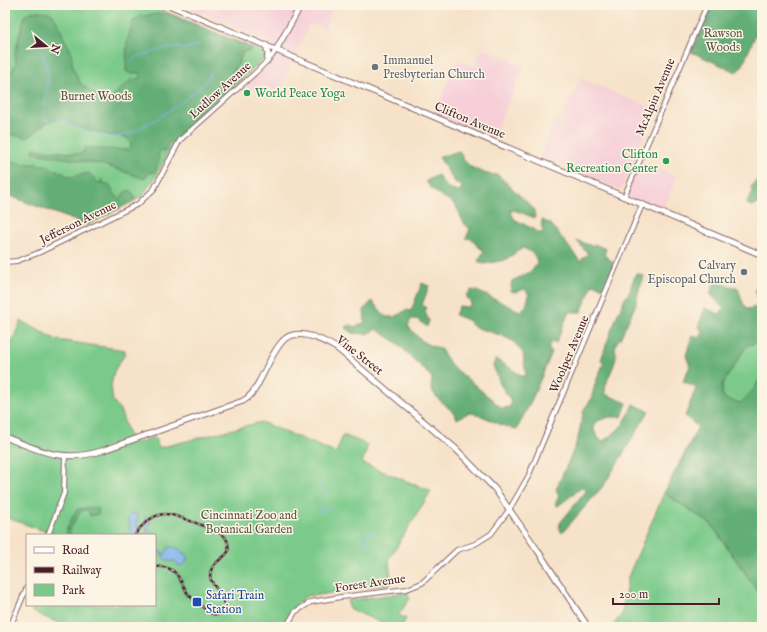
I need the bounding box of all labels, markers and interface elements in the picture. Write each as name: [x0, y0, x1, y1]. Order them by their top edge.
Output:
north arrow: [26, 26, 66, 66]
park label: Rawson Woods: [703, 26, 743, 55]
text: N: [46, 41, 63, 56]
place label: Immanuel Presbyterian Church: [383, 53, 485, 82]
street label: McAlpin Avenue: [632, 56, 680, 139]
street label: Ludlow Avenue: [186, 58, 255, 122]
marker: Immanuel Presbyterian Church: [370, 62, 380, 72]
place label: World Peace Yoga: [255, 86, 346, 101]
marker: World Peace Yoga: [242, 88, 252, 98]
park label: Burnet Woods: [60, 89, 132, 104]
street label: Clifton Avenue: [432, 99, 508, 142]
place label: Clifton Recreation Center: [566, 147, 659, 176]
marker: Clifton Recreation Center: [661, 156, 671, 166]
street label: Jefferson Avenue: [36, 197, 120, 249]
place label: Calvary Episcopal Church: [648, 258, 737, 288]
marker: Calvary Episcopal Church: [739, 267, 749, 277]
street label: Woolper Avenue: [546, 313, 594, 396]
street label: Vine Street: [332, 332, 386, 378]
park label: Cincinnati Zoo and Botanical Garden: [201, 508, 298, 537]
legend: [26, 534, 156, 606]
text: Road: [62, 543, 90, 558]
text: Railway: [62, 563, 101, 578]
street label: Forest Avenue: [334, 571, 407, 596]
scale bar: [613, 580, 719, 606]
text: Park: [62, 583, 85, 598]
text: 200 m: [619, 587, 648, 602]
place label: Safari Train Station: [206, 588, 265, 617]
marker: Safari Train Station: [191, 596, 203, 608]

